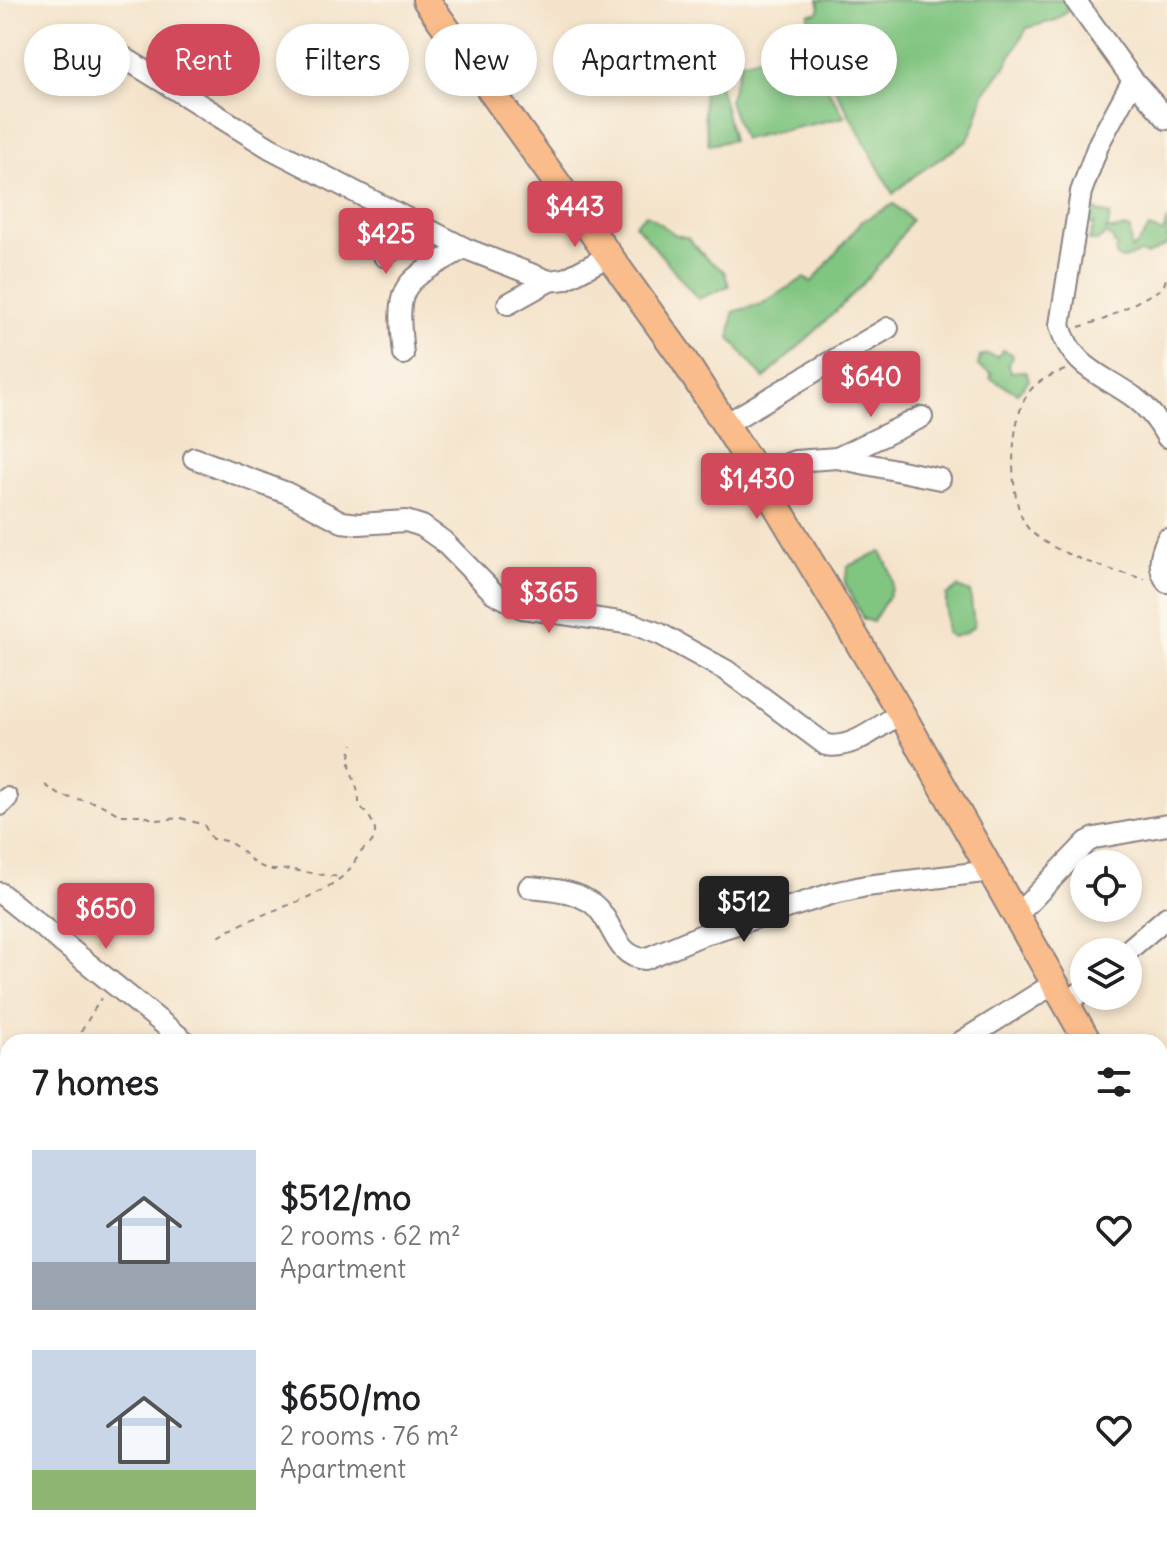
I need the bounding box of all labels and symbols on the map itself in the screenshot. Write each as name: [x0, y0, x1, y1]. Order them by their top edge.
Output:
pin: $443: [528, 181, 622, 249]
pin: $425: [339, 208, 433, 276]
pin: $640: [824, 351, 918, 419]
pin: $1,430: [692, 453, 822, 521]
pin: $365: [502, 567, 596, 635]
pin: $512: [697, 876, 791, 944]
pin: $650: [59, 883, 153, 951]

